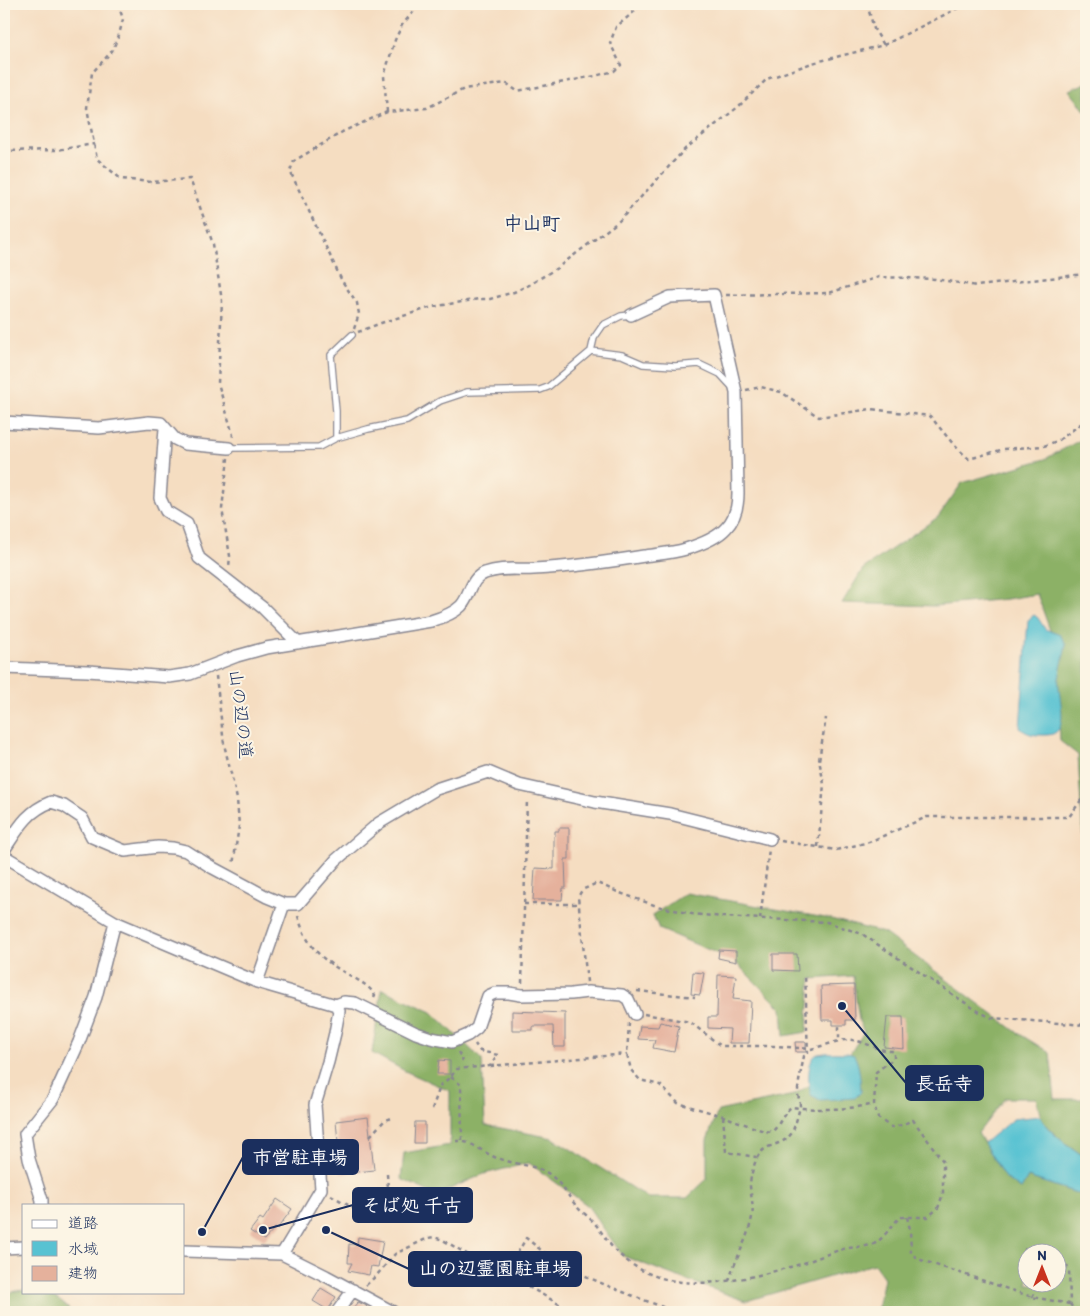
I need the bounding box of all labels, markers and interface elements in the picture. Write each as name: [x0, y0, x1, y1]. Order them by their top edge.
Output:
district label: 中山町: [503, 212, 561, 235]
street label: 山の辺の道: [225, 668, 257, 760]
callout: 長岳寺: [906, 1066, 983, 1100]
text: 長岳寺: [915, 1072, 973, 1095]
callout: 市営駐車場: [243, 1140, 358, 1174]
text: 市営駐車場: [252, 1146, 348, 1169]
callout: そば処 千古: [353, 1188, 472, 1222]
text: そば処 千古: [362, 1194, 462, 1217]
legend: [22, 1204, 185, 1294]
text: 道路: [68, 1214, 98, 1232]
text: 水域: [68, 1240, 98, 1258]
north arrow: [1018, 1244, 1068, 1294]
text: N: [1037, 1247, 1047, 1264]
callout: 山の辺霊園駐車場: [409, 1252, 581, 1286]
text: 山の辺霊園駐車場: [419, 1257, 571, 1280]
text: 建物: [68, 1264, 98, 1282]

